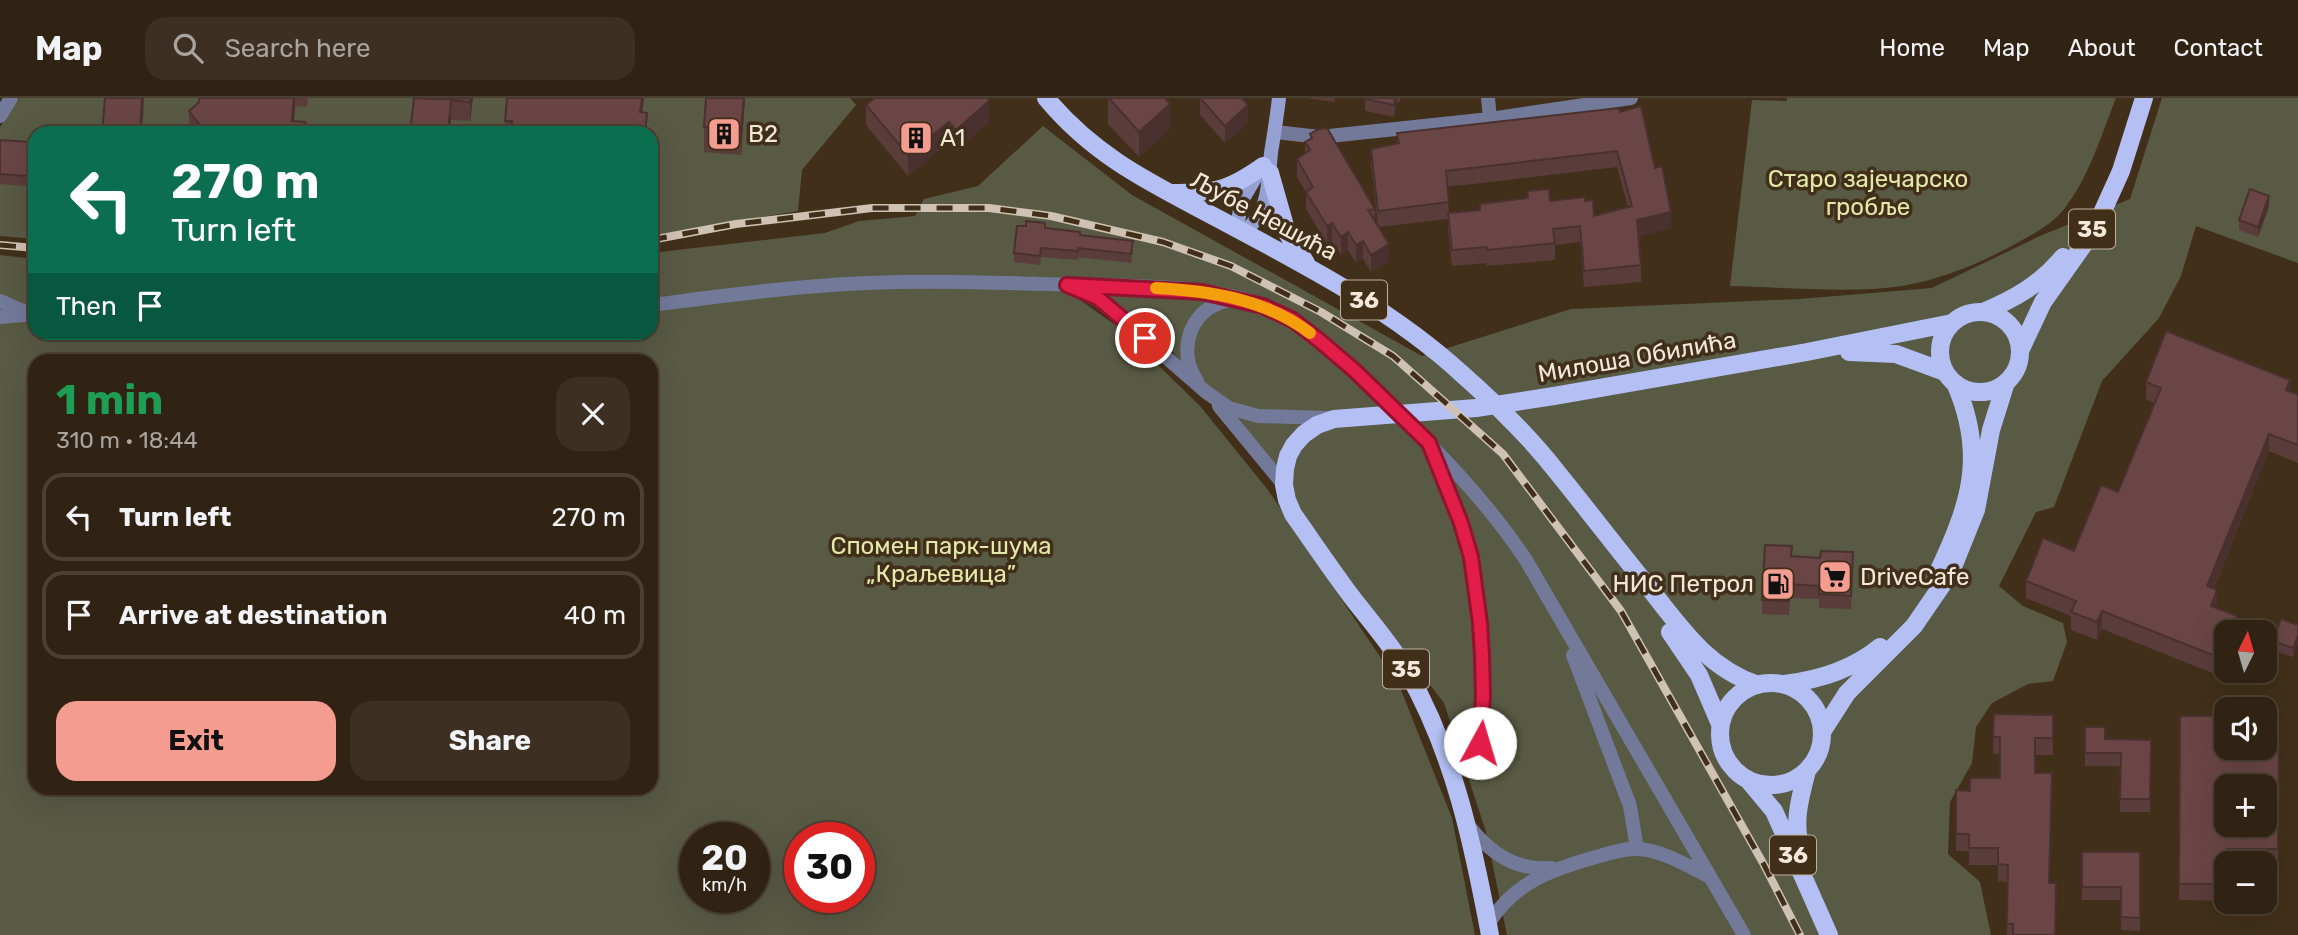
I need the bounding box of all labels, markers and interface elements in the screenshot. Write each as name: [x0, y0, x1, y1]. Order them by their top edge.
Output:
search box: [145, 17, 635, 80]
text: Map: [35, 29, 103, 68]
icon: search: [169, 29, 207, 67]
text: Search here: [225, 33, 370, 64]
text: Home: [1879, 34, 1945, 62]
text: Map: [1983, 34, 2030, 62]
text: About: [2068, 34, 2136, 62]
text: Contact: [2174, 34, 2263, 62]
building icon: B2: [705, 115, 743, 153]
building icon: A1: [897, 119, 935, 157]
place label: B2: [748, 120, 778, 148]
place label: A1: [940, 124, 965, 152]
text: 270 m: [171, 152, 320, 210]
icon: left: [56, 154, 147, 245]
park label: Старо зајечарско гробље: [1768, 165, 1968, 221]
street label: Љубе Нешића: [1186, 166, 1342, 266]
road number: 35: [2069, 210, 2115, 248]
text: Turn left: [171, 211, 296, 249]
road number: 36: [1341, 280, 1387, 320]
icon: arrive: [131, 287, 169, 325]
text: Then: [56, 291, 117, 322]
pin: [1115, 308, 1175, 368]
icon: arrive: [1126, 319, 1164, 357]
street label: Милоша Обилића: [1536, 326, 1738, 388]
text: 1 min: [56, 375, 163, 425]
button: close: [556, 377, 630, 451]
text: 310 m · 18:44: [56, 426, 198, 454]
icon: left: [60, 498, 98, 536]
text: Turn left: [119, 502, 231, 533]
text: 270 m: [551, 502, 626, 533]
park label: Спомен парк-шума „Краљевица”: [830, 532, 1052, 588]
supermarket icon: DriveCafe: [1816, 558, 1854, 596]
place label: DriveCafe: [1860, 563, 1969, 591]
fuel station icon: НИС Петрол: [1759, 565, 1797, 603]
place label: НИС Петрол: [1613, 570, 1754, 598]
icon: arrive: [60, 596, 98, 634]
text: Arrive at destination: [119, 600, 387, 631]
text: 40 m: [564, 600, 626, 631]
north arrow: [2214, 620, 2277, 682]
map controls: [2214, 620, 2277, 914]
road number: 35: [1383, 650, 1429, 688]
button: sound: [2214, 697, 2277, 760]
button: Exit: [56, 701, 336, 781]
button: Share: [350, 701, 630, 781]
position arrow: [1443, 706, 1517, 780]
button: +: [2214, 774, 2277, 837]
speed limit sign: 30: [784, 822, 875, 913]
road number: 36: [1770, 835, 1816, 874]
text: 20: [701, 837, 748, 879]
button: −: [2214, 851, 2277, 914]
text: km/h: [702, 874, 747, 896]

